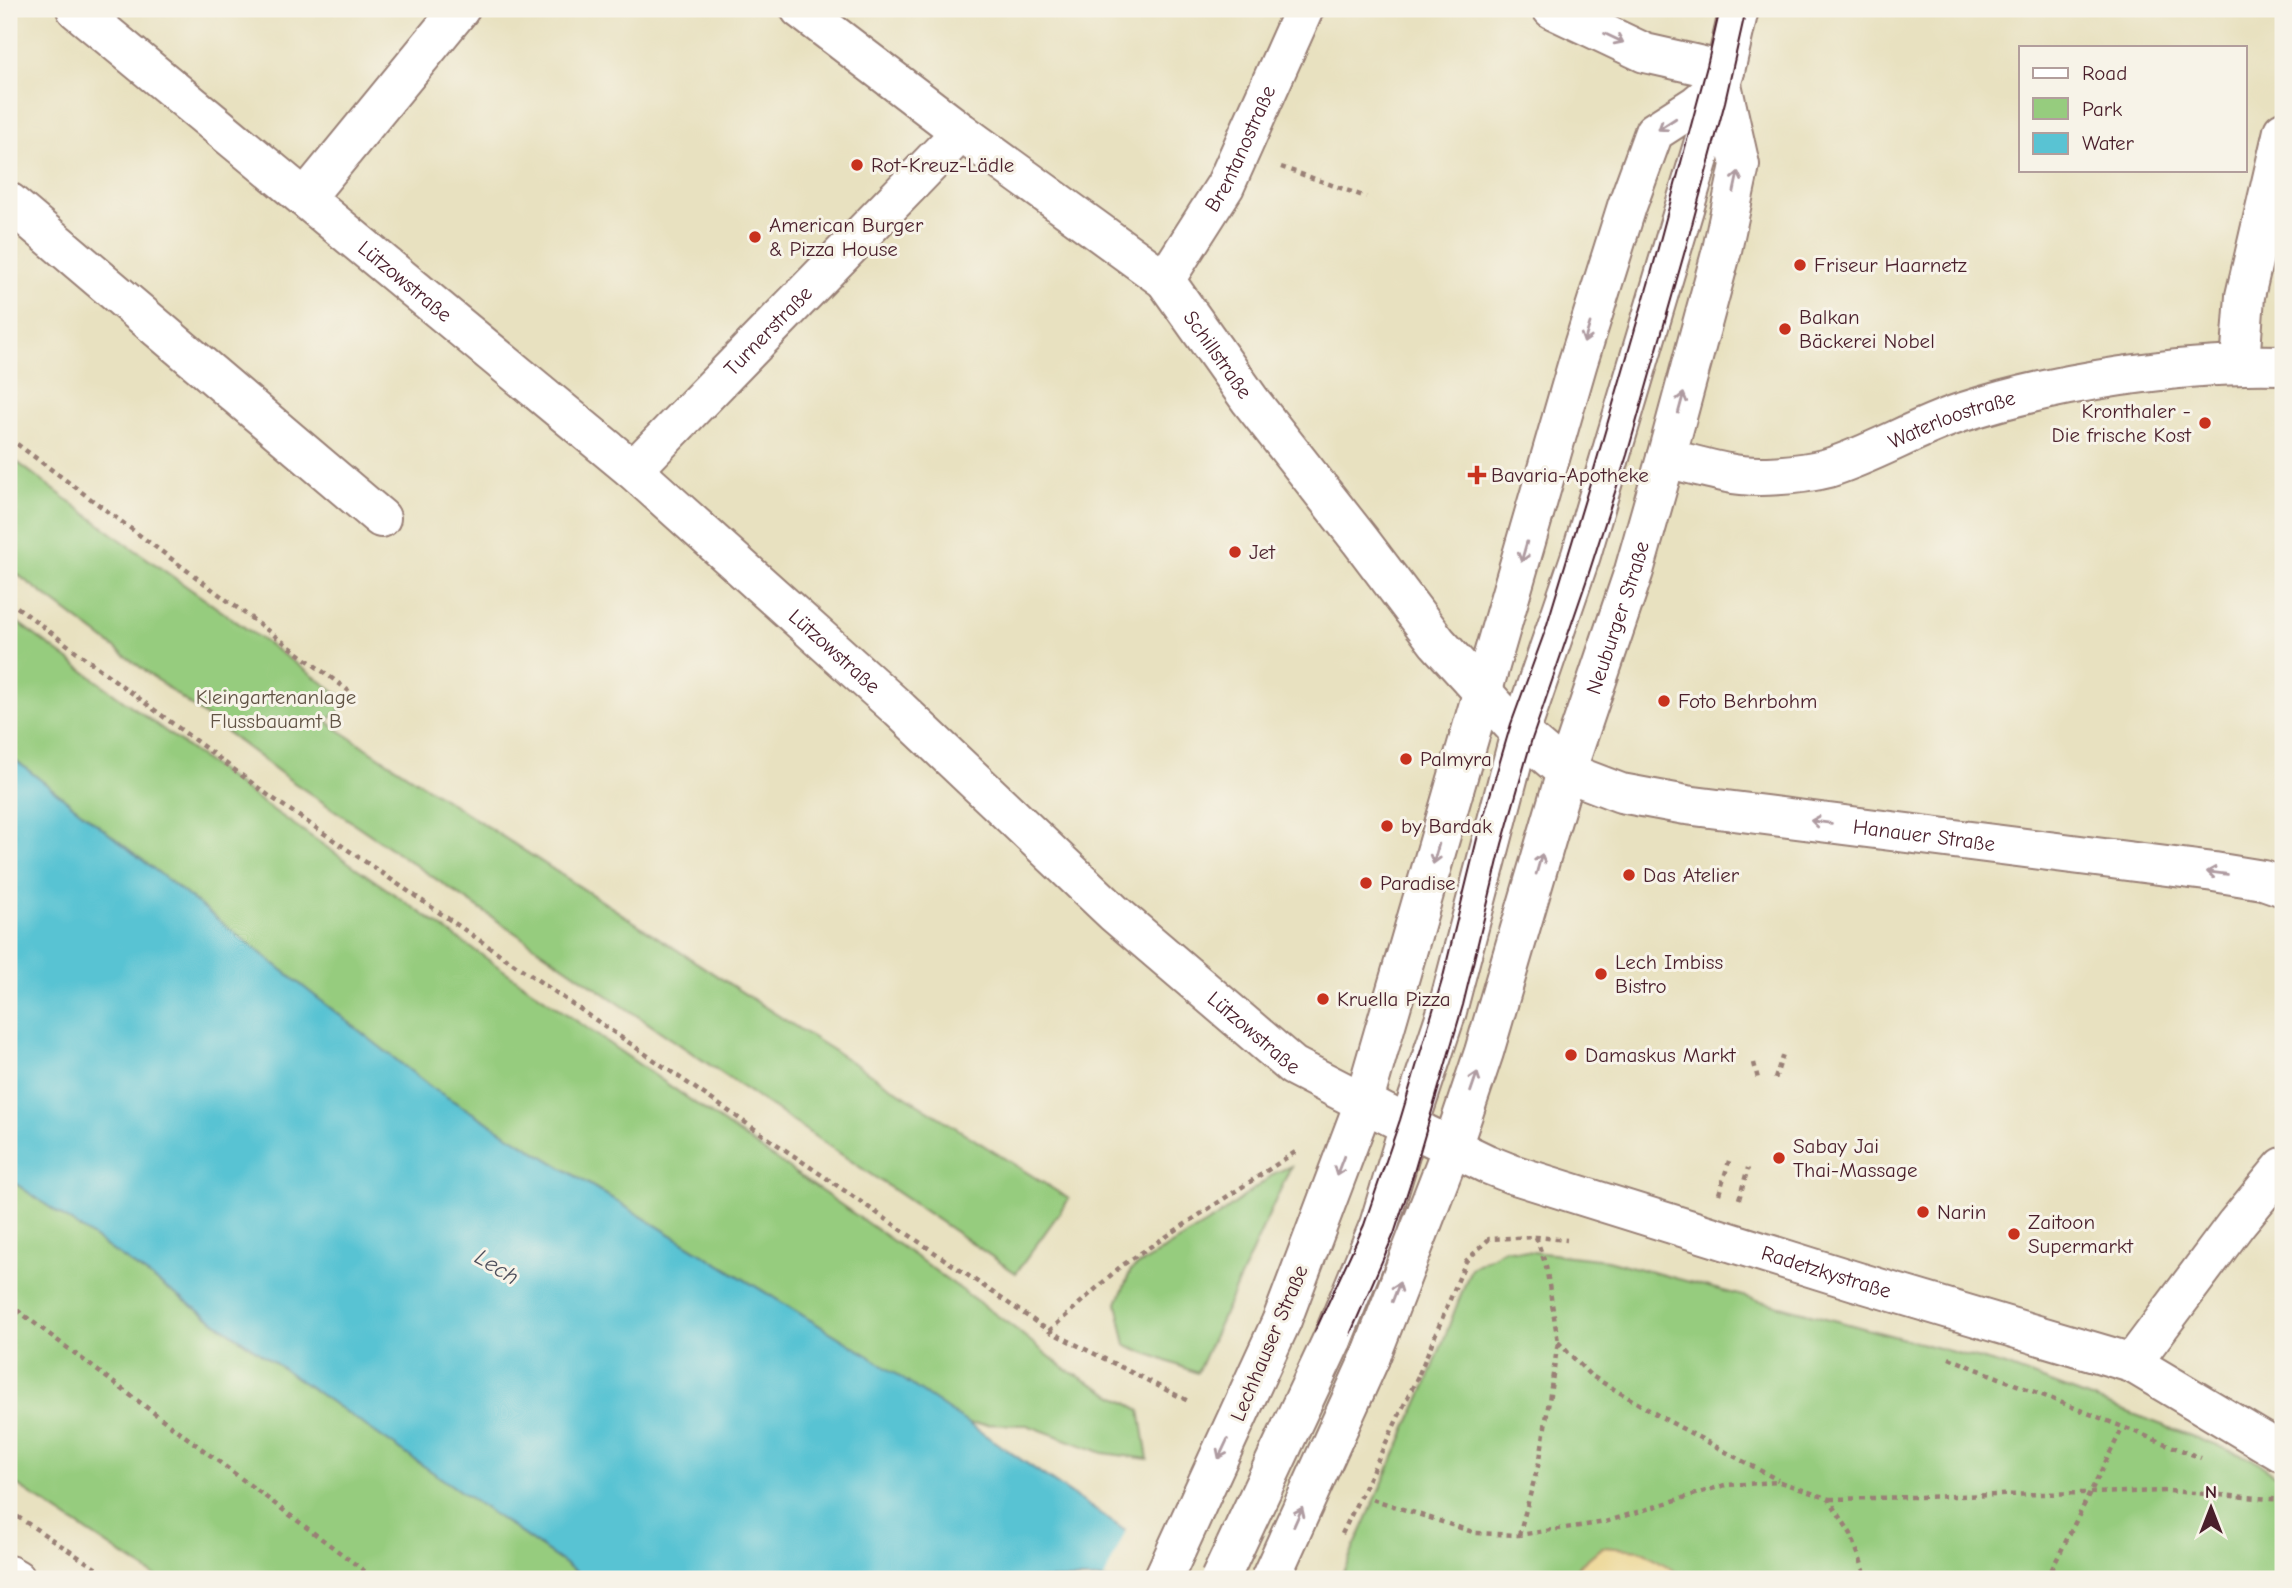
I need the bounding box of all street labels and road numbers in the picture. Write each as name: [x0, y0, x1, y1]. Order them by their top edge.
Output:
street label: Brentanostraße: [1200, 82, 1280, 216]
street label: Lützowstraße: [353, 236, 457, 327]
street label: Turnerstraße: [719, 281, 817, 381]
street label: Schillstraße: [1179, 306, 1257, 403]
street label: Waterloostraße: [1885, 386, 2018, 454]
street label: Neuburger Straße: [1581, 538, 1654, 697]
street label: Lützowstraße: [784, 604, 885, 698]
street label: Hanauer Straße: [1852, 814, 1997, 856]
street label: Lützowstraße: [1203, 986, 1304, 1079]
street label: Radetzkystraße: [1758, 1241, 1894, 1303]
street label: Lechhauser Straße: [1225, 1261, 1313, 1425]

